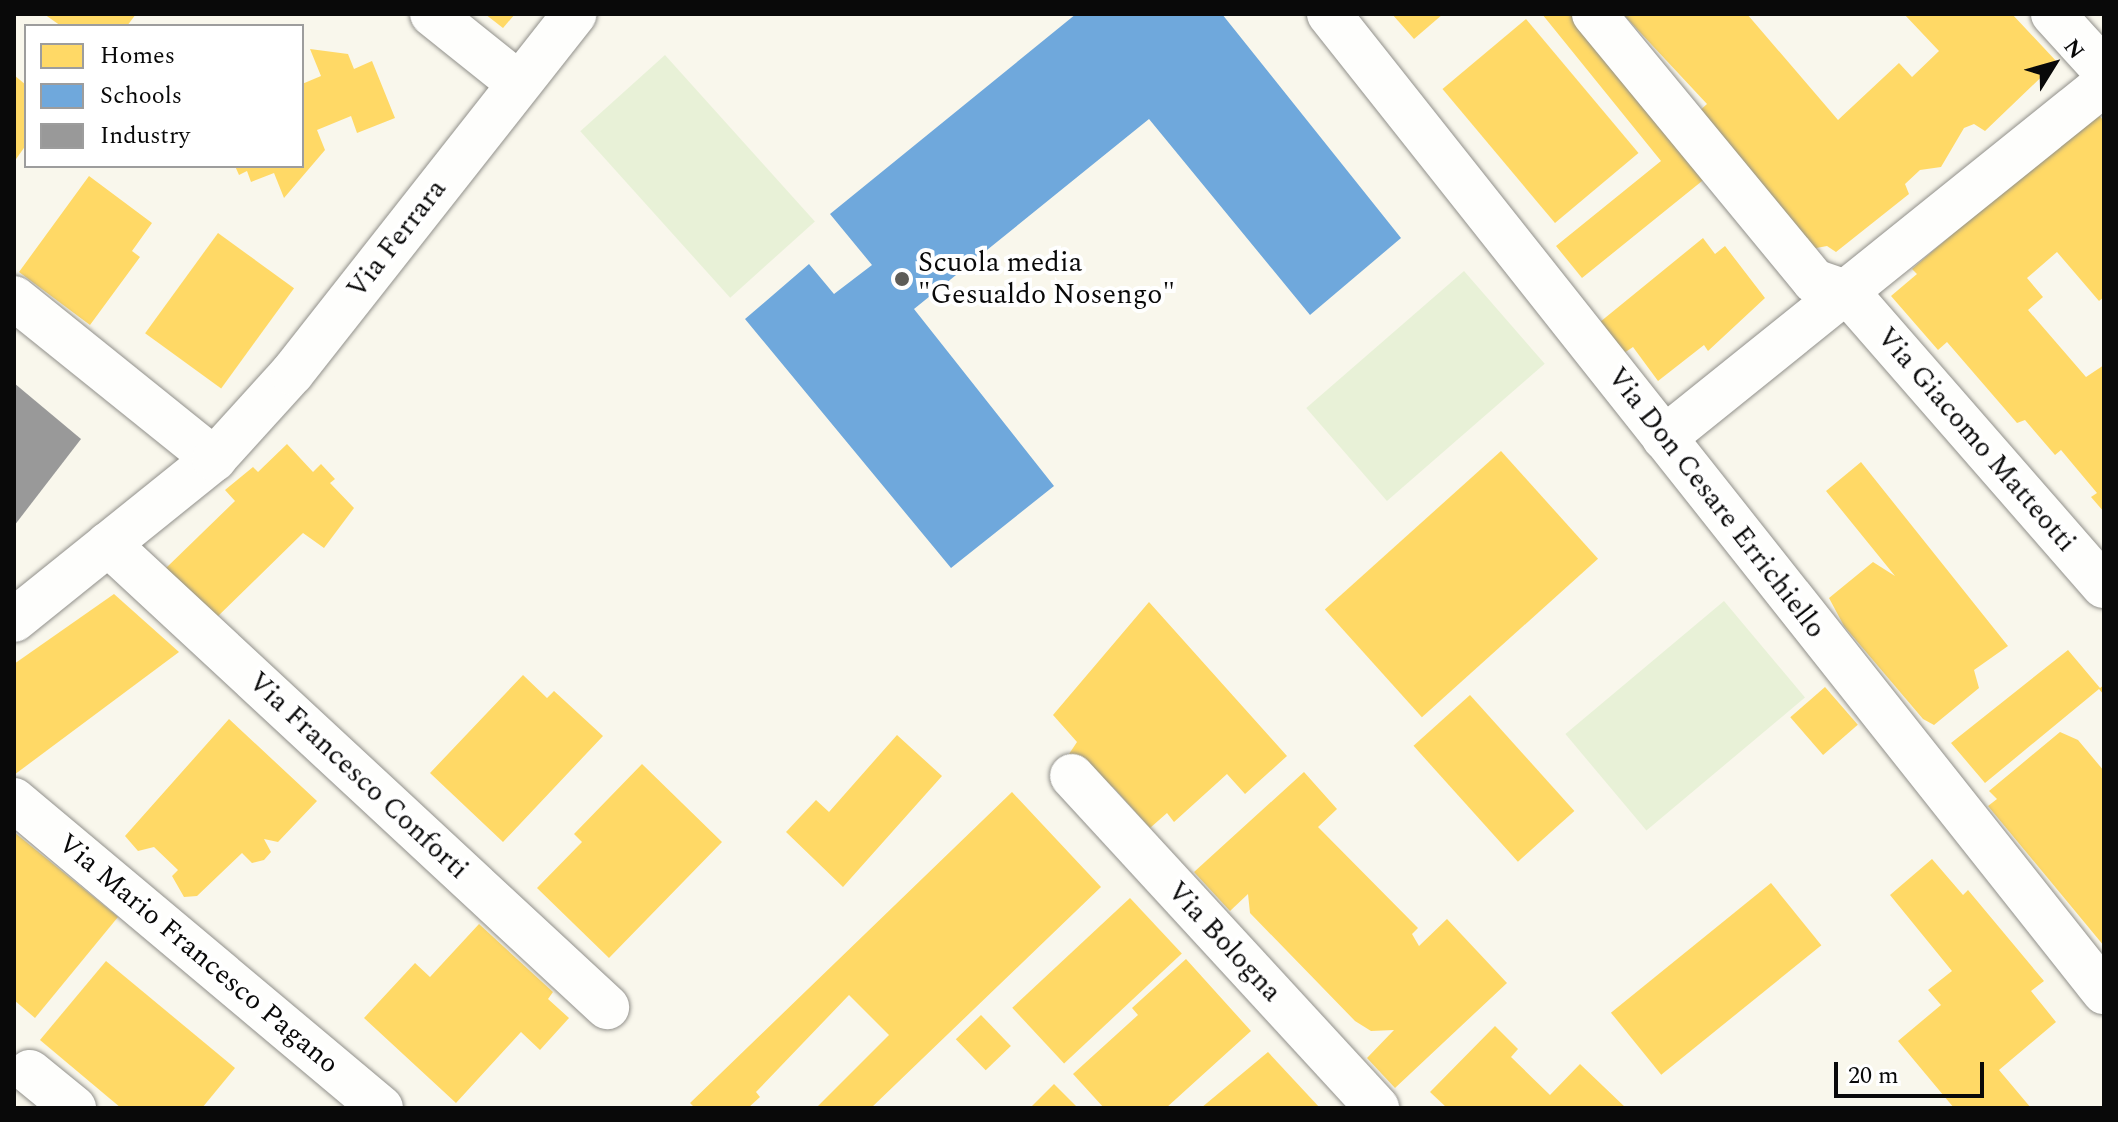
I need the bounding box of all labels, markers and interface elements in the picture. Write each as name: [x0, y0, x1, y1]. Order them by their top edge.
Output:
legend: [24, 24, 304, 168]
north arrow: [2014, 24, 2094, 104]
text: N: [2055, 32, 2092, 66]
text: Homes: [100, 38, 175, 74]
text: Schools: [100, 78, 182, 114]
text: Industry: [100, 118, 190, 154]
street label: Via Ferrara: [340, 173, 454, 305]
place label: Scuola media "Gesualdo Nosengo": [918, 246, 1175, 312]
marker: Scuola media "Gesualdo Nosengo": [893, 270, 911, 288]
street label: Via Giacomo Matteotti: [1869, 321, 2083, 559]
street label: Via Don Cesare Errichiello: [1600, 361, 1832, 645]
street label: Via Francesco Conforti: [241, 665, 475, 887]
street label: Via Mario Francesco Pagano: [51, 827, 345, 1081]
street label: Via Bologna: [1160, 875, 1288, 1009]
scale bar: [1838, 1046, 1988, 1096]
text: 20 m: [1848, 1058, 1899, 1094]

